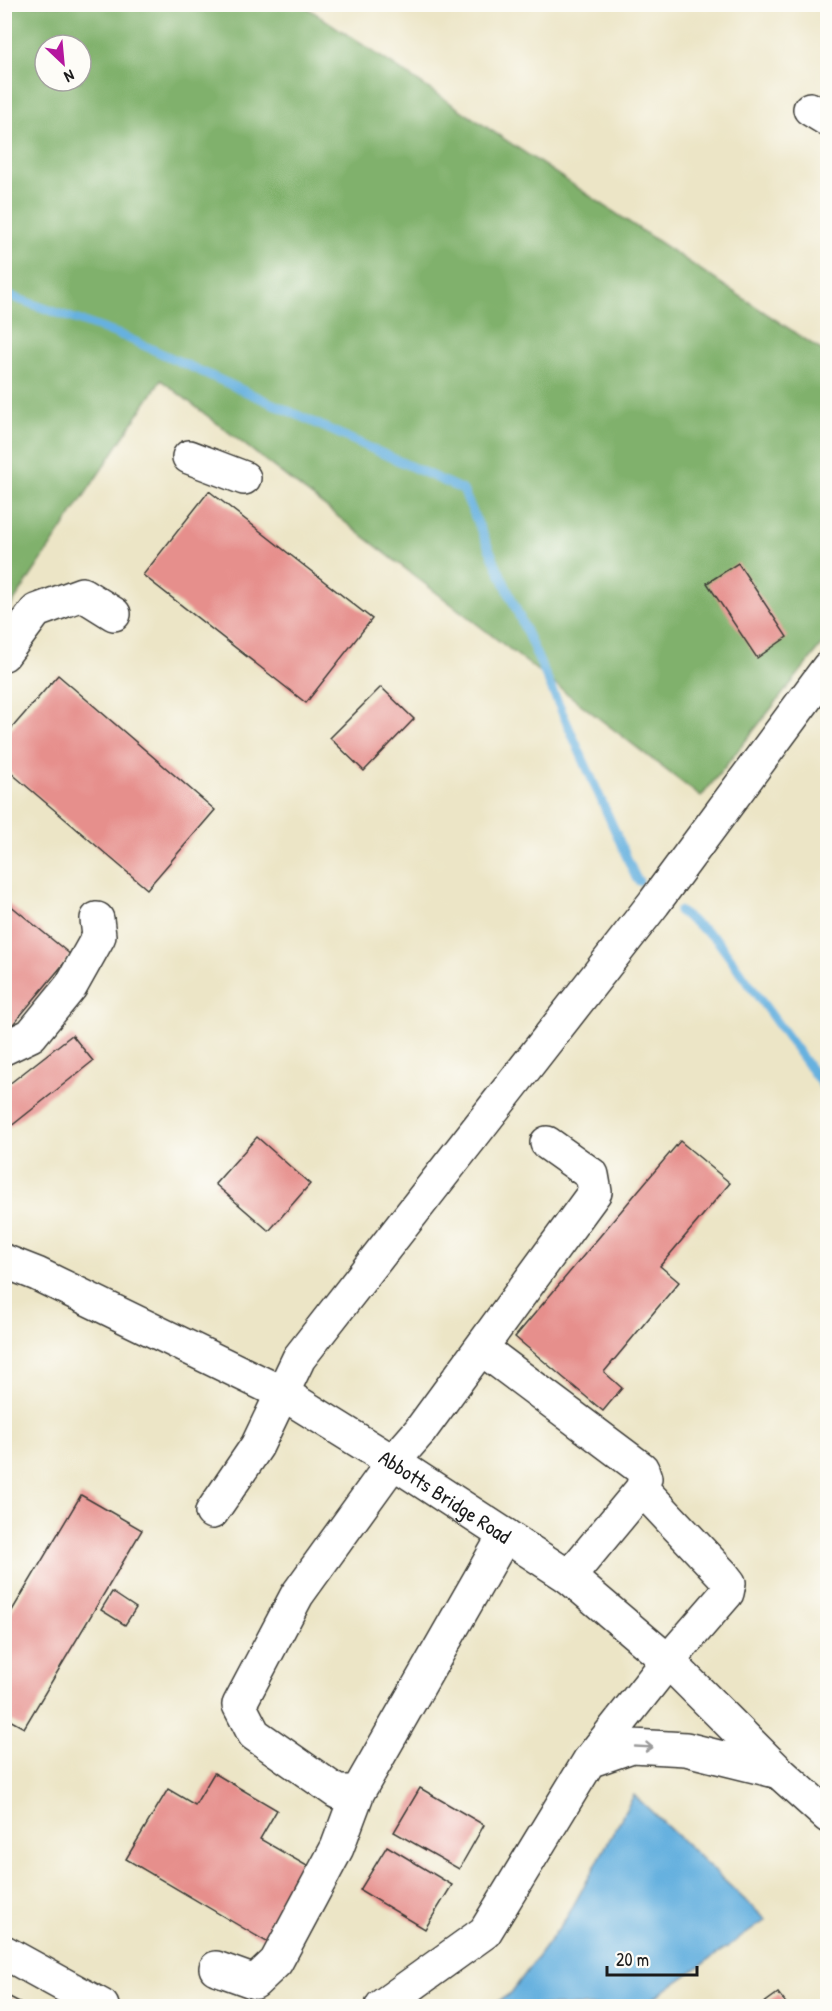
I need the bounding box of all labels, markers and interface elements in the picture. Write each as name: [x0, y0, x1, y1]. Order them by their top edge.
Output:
north arrow: [33, 33, 93, 93]
text: N: [60, 65, 78, 88]
street label: Abbotts Bridge Road: [374, 1443, 517, 1550]
one-way arrow: [634, 1741, 654, 1752]
scale bar: [607, 1939, 697, 1977]
text: 20 m: [616, 1947, 649, 1972]

